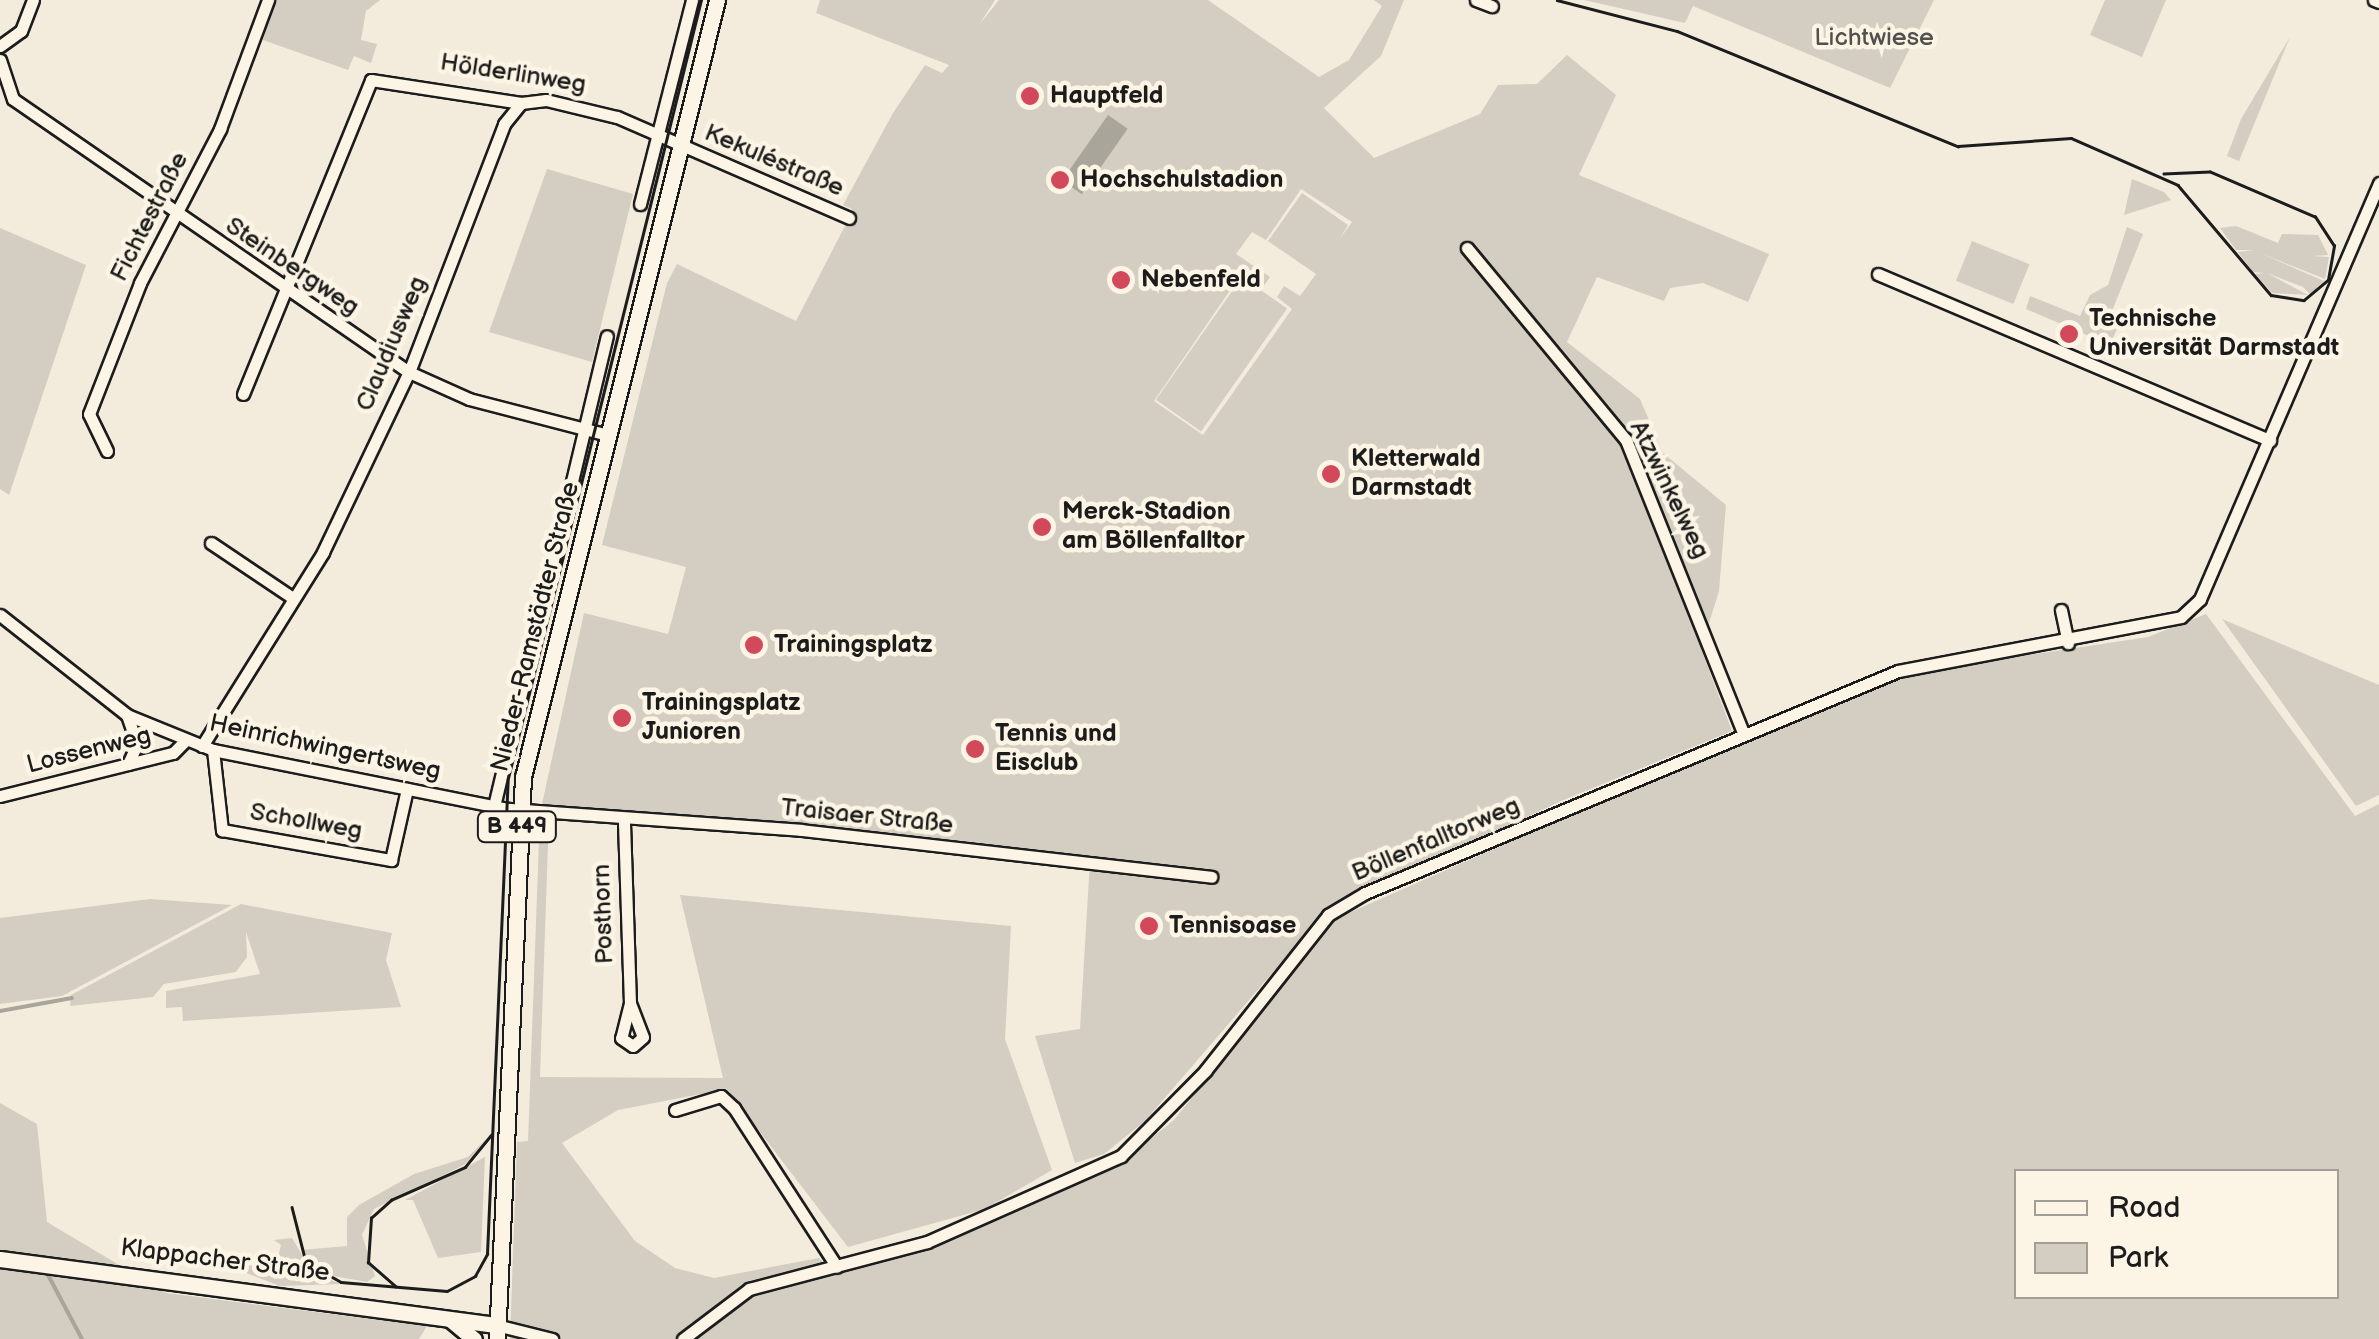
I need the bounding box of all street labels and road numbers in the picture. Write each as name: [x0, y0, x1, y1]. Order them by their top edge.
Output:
street label: Hölderlinweg: [438, 48, 588, 100]
street label: Kekuléstraße: [700, 118, 848, 204]
street label: Fichtestraße: [105, 147, 195, 287]
street label: Steinbergweg: [219, 211, 365, 323]
street label: Claudiusweg: [350, 272, 434, 416]
street label: Atzwinkelweg: [1623, 416, 1715, 564]
street label: Nieder-Ramstädter Straße: [485, 479, 587, 775]
street label: Heinrichwingertsweg: [207, 709, 443, 787]
street label: Lossenweg: [24, 721, 154, 781]
street label: Böllenfalltorweg: [1348, 791, 1524, 889]
street label: Traisaer Straße: [779, 793, 955, 841]
street label: Schollweg: [248, 797, 364, 847]
road number: B 449: [474, 810, 560, 844]
street label: Posthorn: [587, 863, 621, 965]
street label: Klappacher Straße: [119, 1233, 331, 1289]

